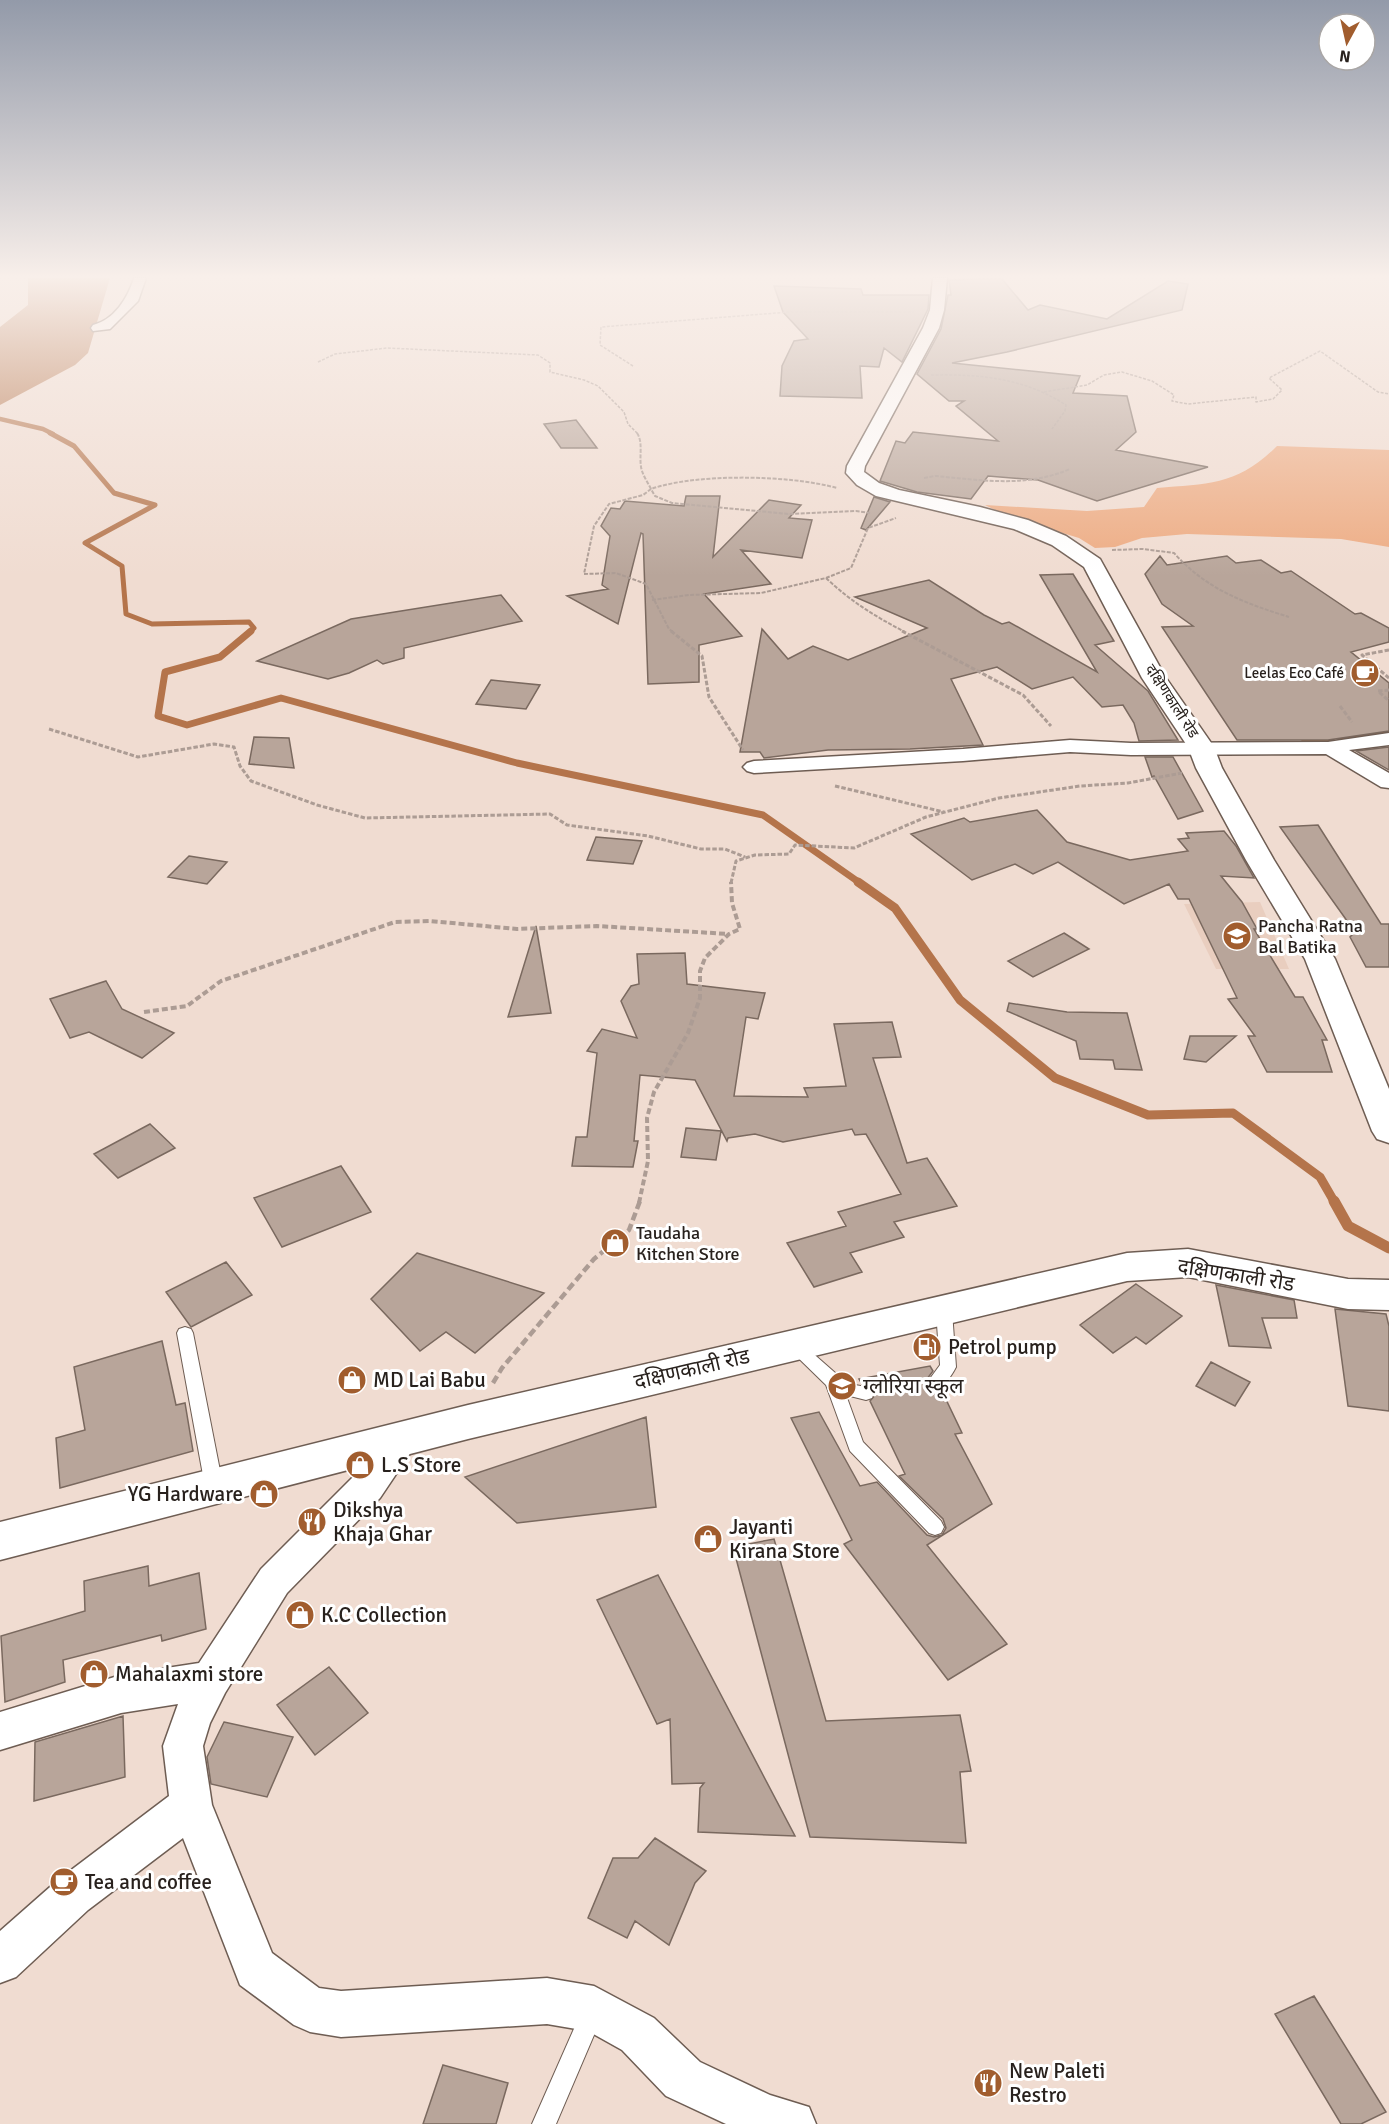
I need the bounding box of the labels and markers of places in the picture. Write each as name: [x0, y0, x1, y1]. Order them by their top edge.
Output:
cafe icon: Leelas Eco Café: [1349, 657, 1381, 689]
place label: Leelas Eco Café: [1244, 664, 1344, 682]
place label: Pancha Ratna Bal Batika: [1258, 915, 1363, 958]
school or university icon: Pancha Ratna Bal Batika: [1221, 920, 1253, 952]
place label: Taudaha Kitchen Store: [636, 1222, 740, 1265]
shop icon: Taudaha Kitchen Store: [599, 1227, 631, 1259]
fuel station icon: Petrol pump: [911, 1331, 943, 1363]
place label: Petrol pump: [948, 1334, 1057, 1360]
shop icon: MD Lai Babu: [336, 1364, 368, 1396]
place label: MD Lai Babu: [373, 1367, 486, 1393]
school or university icon: ग्लोरिया स्कूल: [826, 1370, 858, 1402]
place label: ग्लोरिया स्कूल: [863, 1373, 964, 1399]
shop icon: L.S Store: [344, 1449, 376, 1481]
place label: L.S Store: [381, 1452, 461, 1478]
shop icon: YG Hardware: [248, 1478, 280, 1510]
place label: YG Hardware: [128, 1481, 243, 1507]
place label: Dikshya Khaja Ghar: [333, 1497, 432, 1547]
restaurant icon: Dikshya Khaja Ghar: [296, 1506, 328, 1538]
place label: Jayanti Kirana Store: [729, 1514, 840, 1564]
shop icon: Jayanti Kirana Store: [692, 1523, 724, 1555]
shop icon: K.C Collection: [284, 1599, 316, 1631]
place label: K.C Collection: [321, 1602, 447, 1628]
shop icon: Mahalaxmi store: [78, 1658, 110, 1690]
place label: Mahalaxmi store: [115, 1661, 263, 1687]
cafe icon: Tea and coffee: [48, 1866, 80, 1898]
place label: Tea and coffee: [85, 1869, 212, 1895]
place label: New Paleti Restro: [1009, 2058, 1105, 2108]
restaurant icon: New Paleti Restro: [972, 2067, 1004, 2099]

